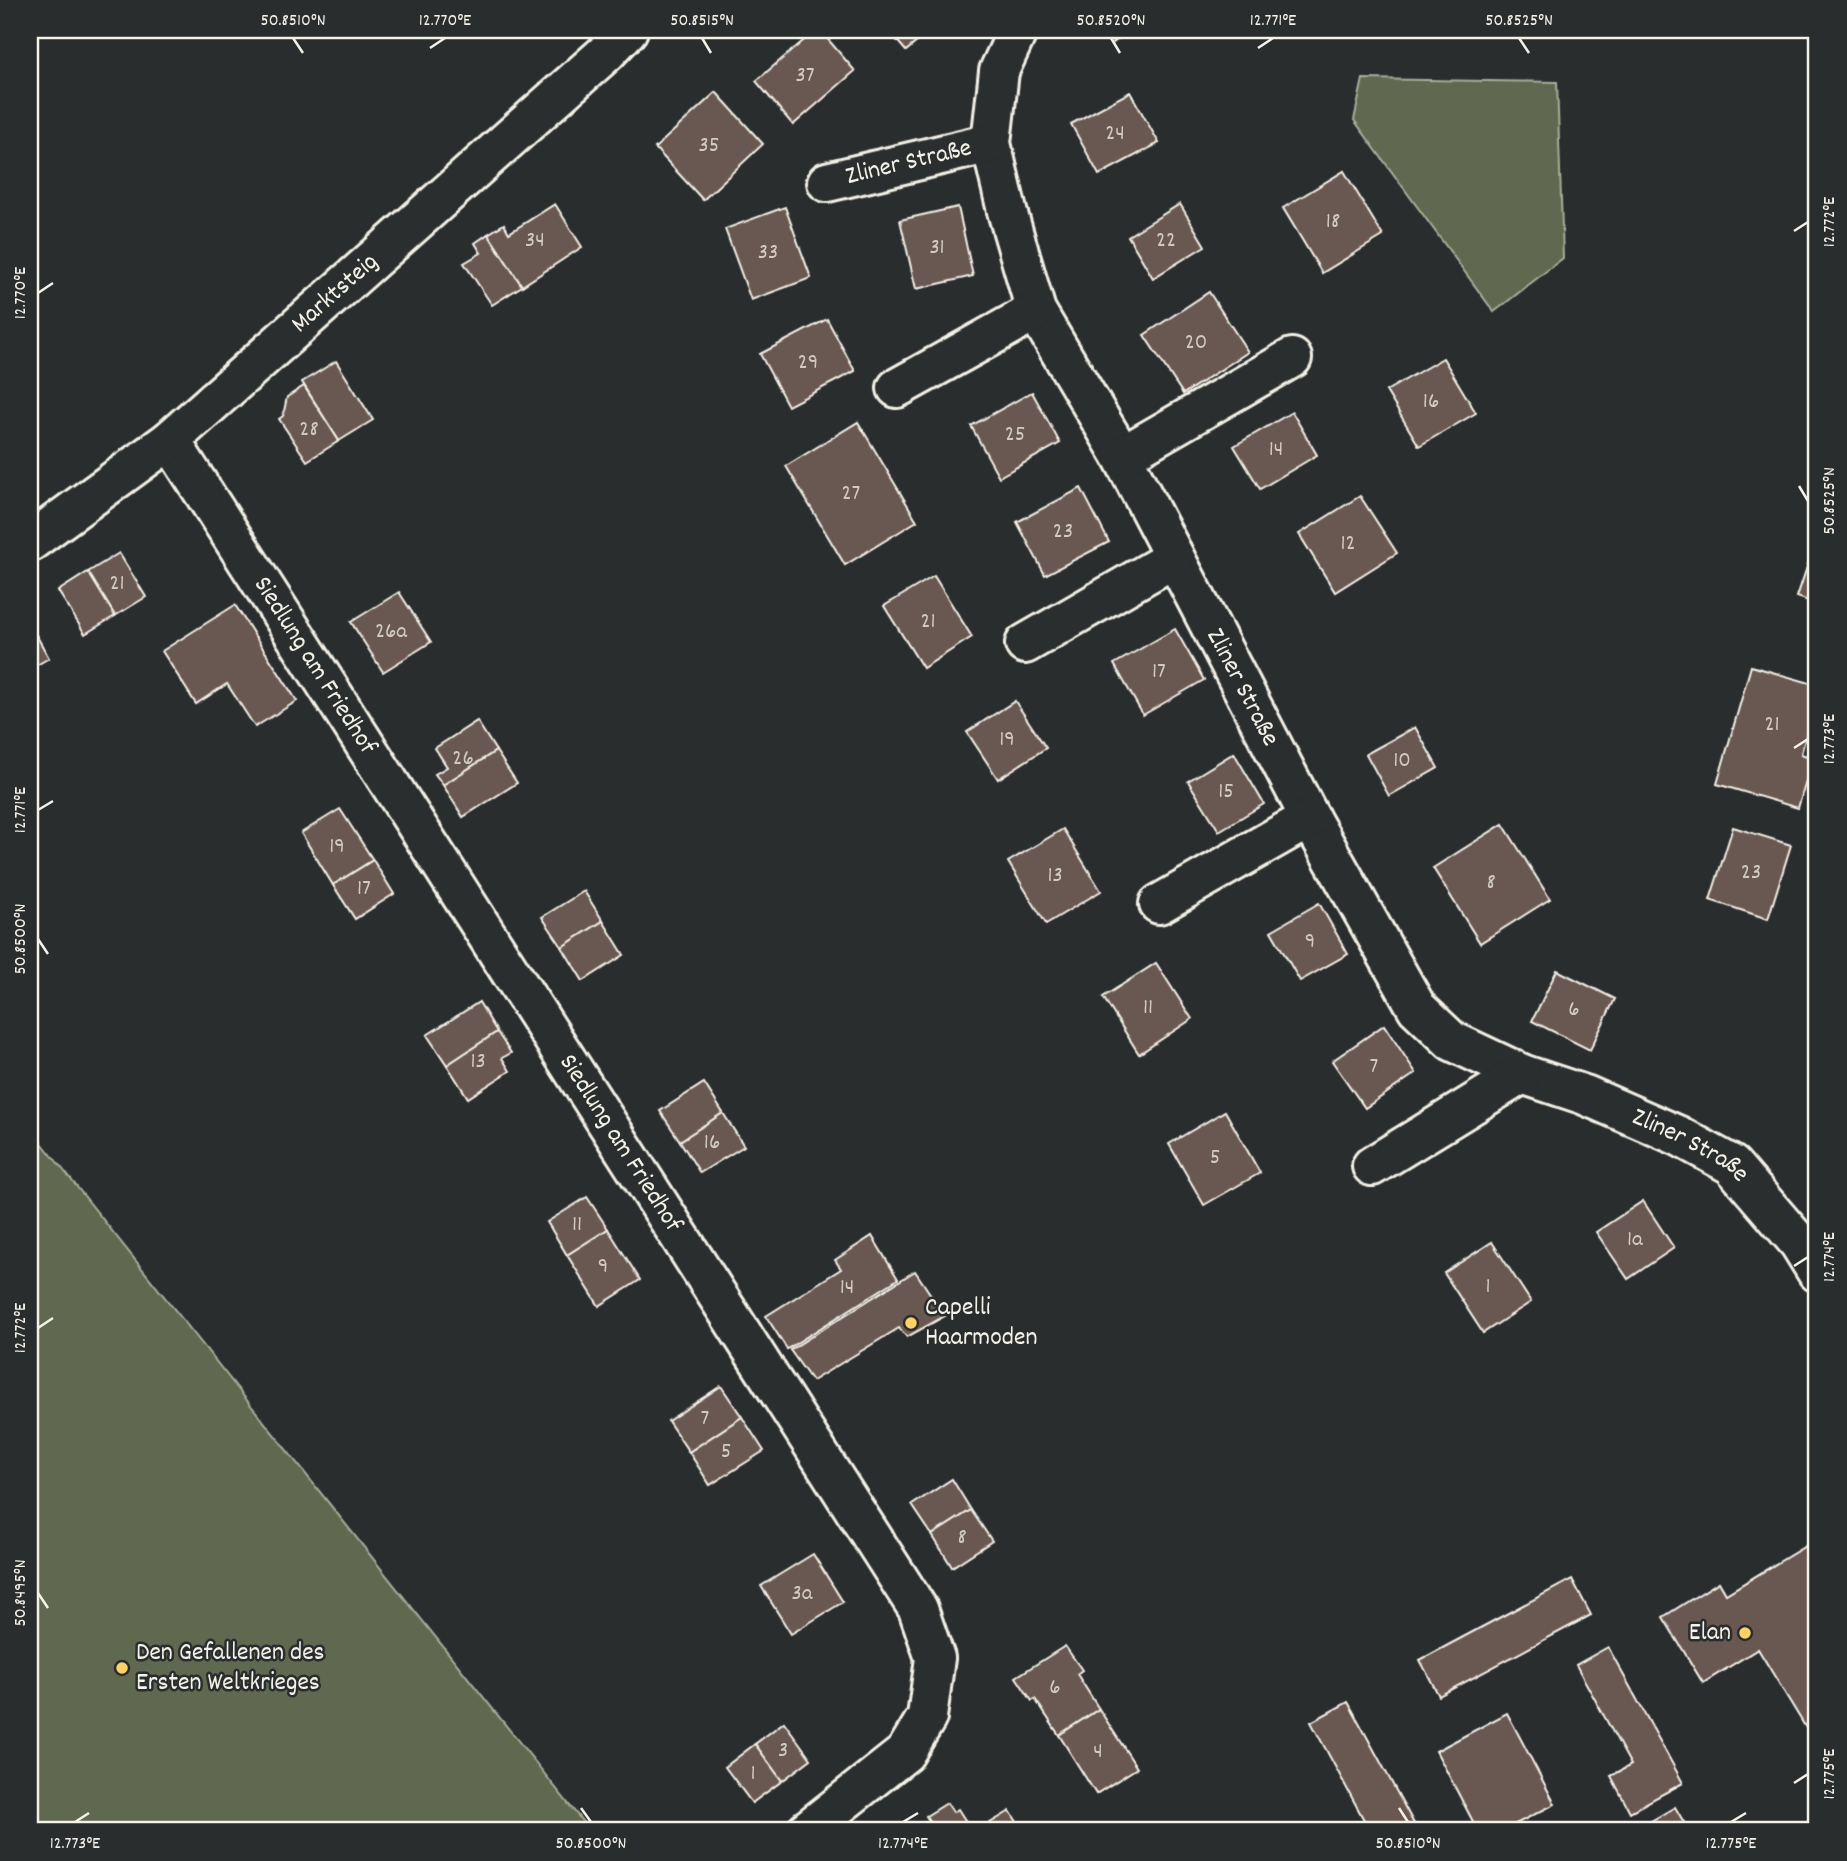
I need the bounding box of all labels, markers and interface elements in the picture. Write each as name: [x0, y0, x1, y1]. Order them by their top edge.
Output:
text: 50.8510°N: [260, 9, 326, 34]
text: 12.770°E: [419, 9, 471, 34]
text: 50.8515°N: [670, 9, 734, 34]
text: 50.8520°N: [1076, 9, 1146, 34]
text: 12.771°E: [1250, 9, 1296, 34]
text: 50.8525°N: [1485, 9, 1553, 34]
house number: 37: [795, 60, 815, 93]
house number: 24: [1105, 118, 1125, 151]
house number: 35: [699, 130, 719, 163]
street label: Zliner Straße: [842, 130, 975, 195]
text: 12.772°E: [1818, 197, 1843, 247]
house number: 18: [1326, 206, 1340, 239]
house number: 34: [525, 225, 545, 258]
house number: 22: [1156, 225, 1176, 258]
house number: 31: [929, 232, 945, 265]
house number: 33: [758, 237, 778, 270]
street label: Marktsteig: [283, 245, 387, 342]
text: 12.770°E: [9, 267, 34, 319]
house number: 20: [1185, 327, 1207, 360]
house number: 29: [798, 347, 818, 380]
house number: 16: [1423, 386, 1439, 419]
house number: 28: [299, 414, 319, 447]
house number: 25: [1005, 419, 1025, 452]
house number: 14: [1269, 434, 1283, 467]
text: 50.8525°N: [1818, 467, 1843, 535]
house number: 27: [842, 478, 860, 511]
house number: 23: [1053, 516, 1073, 549]
house number: 12: [1340, 528, 1356, 561]
house number: 21: [109, 568, 125, 601]
street label: Siedlung am Friedhof: [244, 569, 386, 763]
house number: 21: [920, 606, 936, 639]
house number: 26a: [375, 616, 408, 649]
street label: Zliner Straße: [1196, 622, 1288, 753]
house number: 17: [1152, 656, 1166, 689]
house number: 21: [1764, 709, 1780, 742]
text: 12.773°E: [1818, 714, 1843, 764]
house number: 19: [999, 724, 1015, 757]
house number: 26: [452, 743, 474, 776]
house number: 10: [1393, 745, 1411, 778]
house number: 15: [1218, 776, 1234, 809]
text: 12.771°E: [9, 787, 34, 833]
house number: 19: [329, 831, 345, 864]
house number: 23: [1741, 857, 1761, 890]
house number: 13: [1047, 860, 1063, 893]
house number: 8: [1486, 867, 1496, 900]
house number: 17: [357, 873, 371, 906]
text: 50.8500°N: [9, 904, 34, 974]
house number: 9: [1305, 926, 1315, 959]
house number: 11: [1143, 992, 1153, 1025]
house number: 6: [1568, 994, 1580, 1027]
house number: 13: [470, 1046, 486, 1079]
street label: Siedlung am Friedhof: [549, 1047, 691, 1240]
house number: 7: [1370, 1051, 1378, 1084]
street label: Zliner Straße: [1626, 1099, 1758, 1191]
house number: 16: [704, 1127, 720, 1160]
house number: 5: [1210, 1142, 1220, 1175]
house number: 11: [572, 1209, 582, 1242]
house number: 1a: [1627, 1224, 1644, 1257]
text: 12.774°E: [1818, 1232, 1843, 1282]
house number: 9: [598, 1251, 608, 1284]
house number: 1: [1485, 1271, 1491, 1304]
house number: 14: [840, 1272, 854, 1305]
place label: Capelli Haarmoden: [925, 1290, 1037, 1357]
text: 12.772°E: [9, 1303, 34, 1353]
marker: Capelli Haarmoden: [903, 1315, 919, 1331]
house number: 7: [701, 1403, 709, 1436]
house number: 5: [721, 1436, 731, 1469]
house number: 8: [957, 1522, 967, 1555]
text: 50.8495°N: [9, 1559, 34, 1627]
house number: 3a: [792, 1578, 814, 1611]
place label: Elan: [1689, 1615, 1731, 1652]
marker: Elan: [1737, 1625, 1753, 1641]
place label: Den Gefallenen des Ersten Weltkrieges: [136, 1635, 325, 1702]
marker: Den Gefallenen des Ersten Weltkrieges: [114, 1660, 130, 1676]
house number: 6: [1049, 1672, 1061, 1705]
house number: 3: [778, 1735, 788, 1768]
house number: 4: [1093, 1736, 1103, 1769]
text: 12.775°E: [1818, 1749, 1843, 1799]
house number: 1: [750, 1758, 756, 1791]
text: 12.773°E: [50, 1832, 100, 1857]
text: 50.8500°N: [556, 1832, 626, 1857]
text: 12.774°E: [878, 1832, 928, 1857]
text: 50.8510°N: [1375, 1832, 1441, 1857]
text: 12.775°E: [1706, 1832, 1756, 1857]

